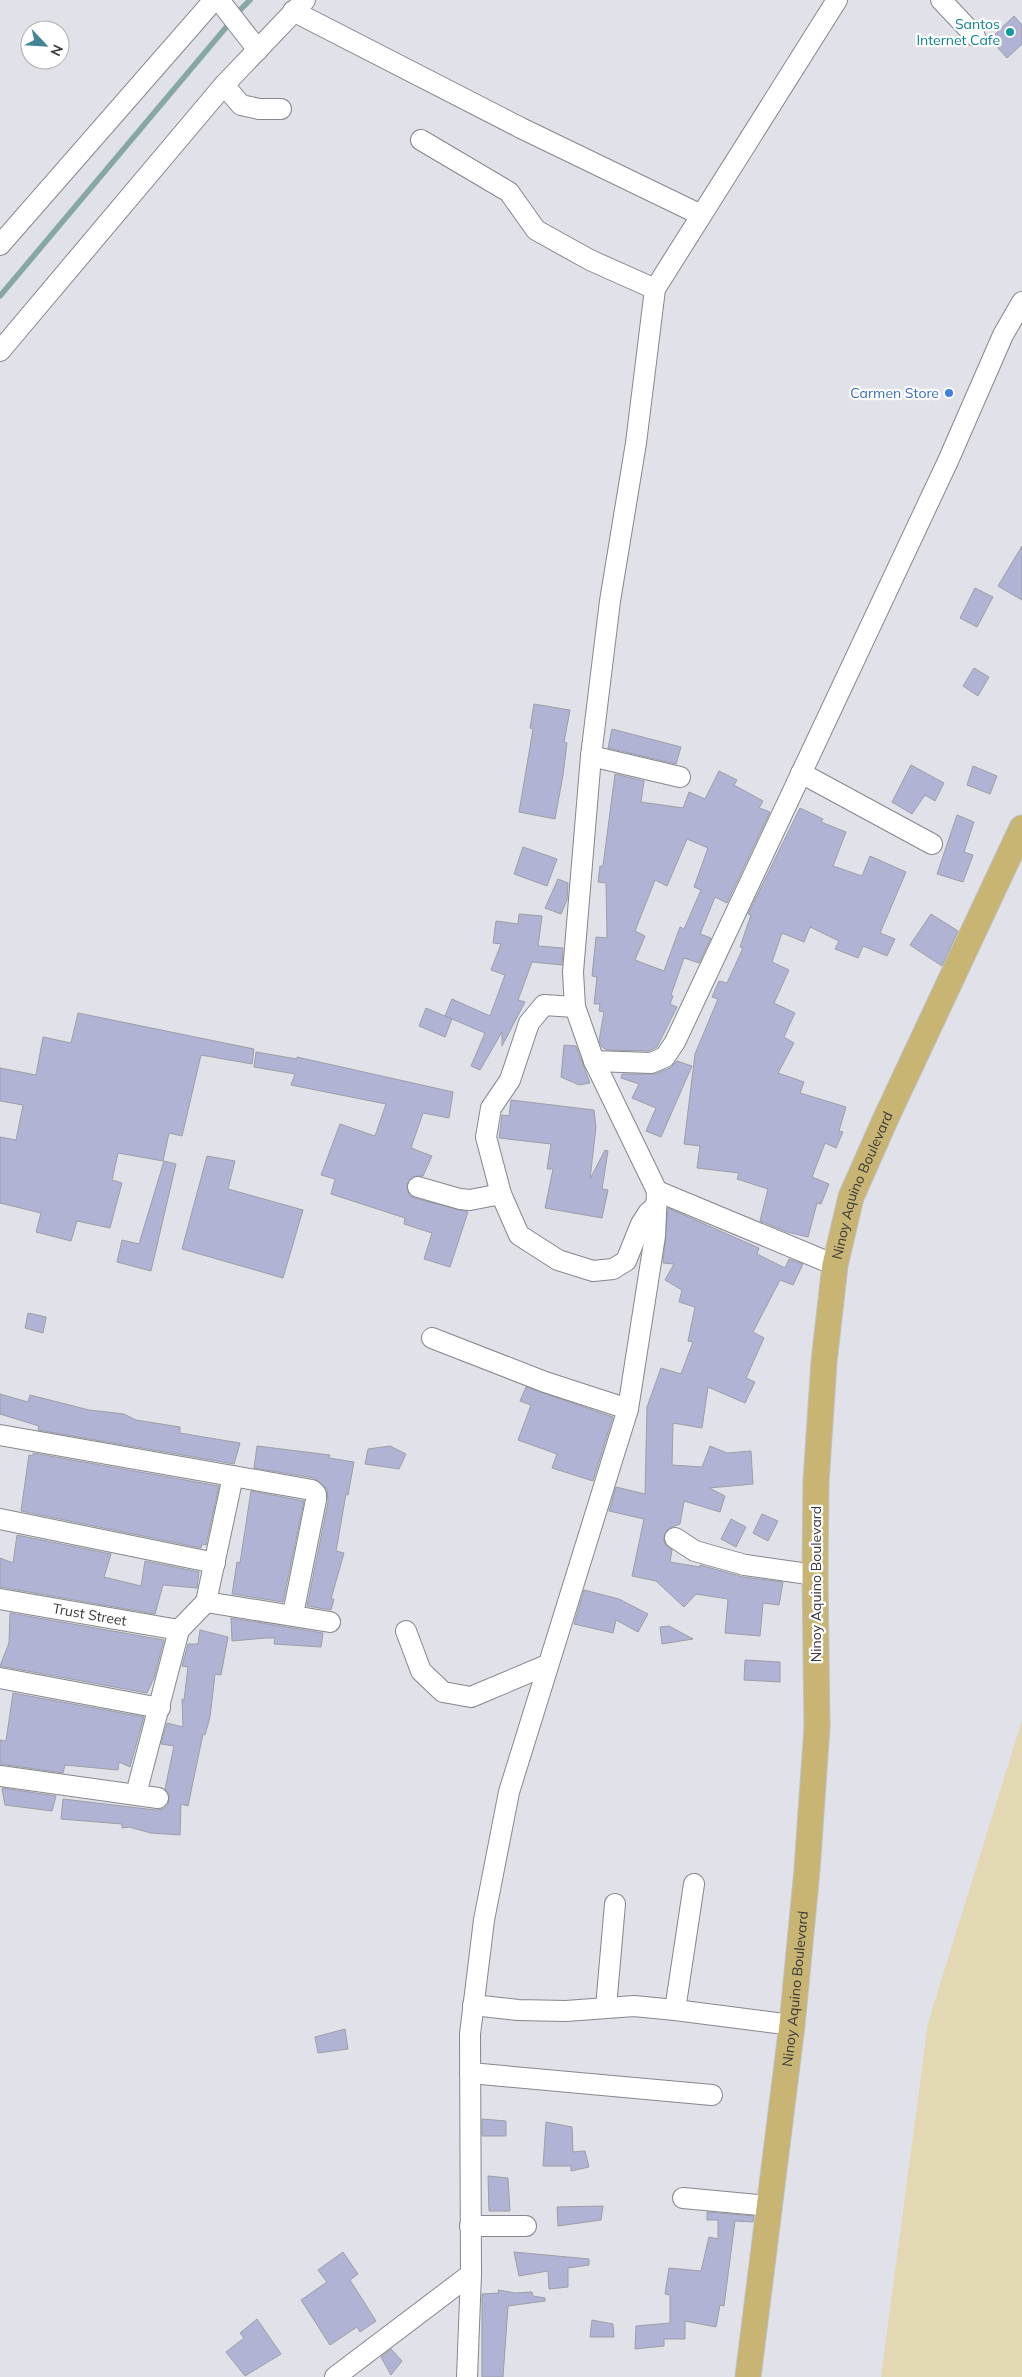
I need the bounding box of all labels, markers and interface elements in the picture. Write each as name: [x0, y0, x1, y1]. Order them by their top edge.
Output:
place label: Santos Internet Cafe: [916, 15, 1000, 49]
north arrow: [20, 20, 70, 70]
marker: Santos Internet Cafe: [1004, 26, 1016, 38]
text: N: [46, 42, 67, 59]
place label: Carmen Store: [850, 384, 939, 402]
marker: Carmen Store: [943, 387, 955, 399]
street label: Ninoy Aquino Boulevard: [828, 1108, 897, 1261]
street label: Ninoy Aquino Boulevard: [807, 1506, 825, 1662]
street label: Trust Street: [51, 1599, 128, 1630]
street label: Ninoy Aquino Boulevard: [778, 1910, 812, 2068]

